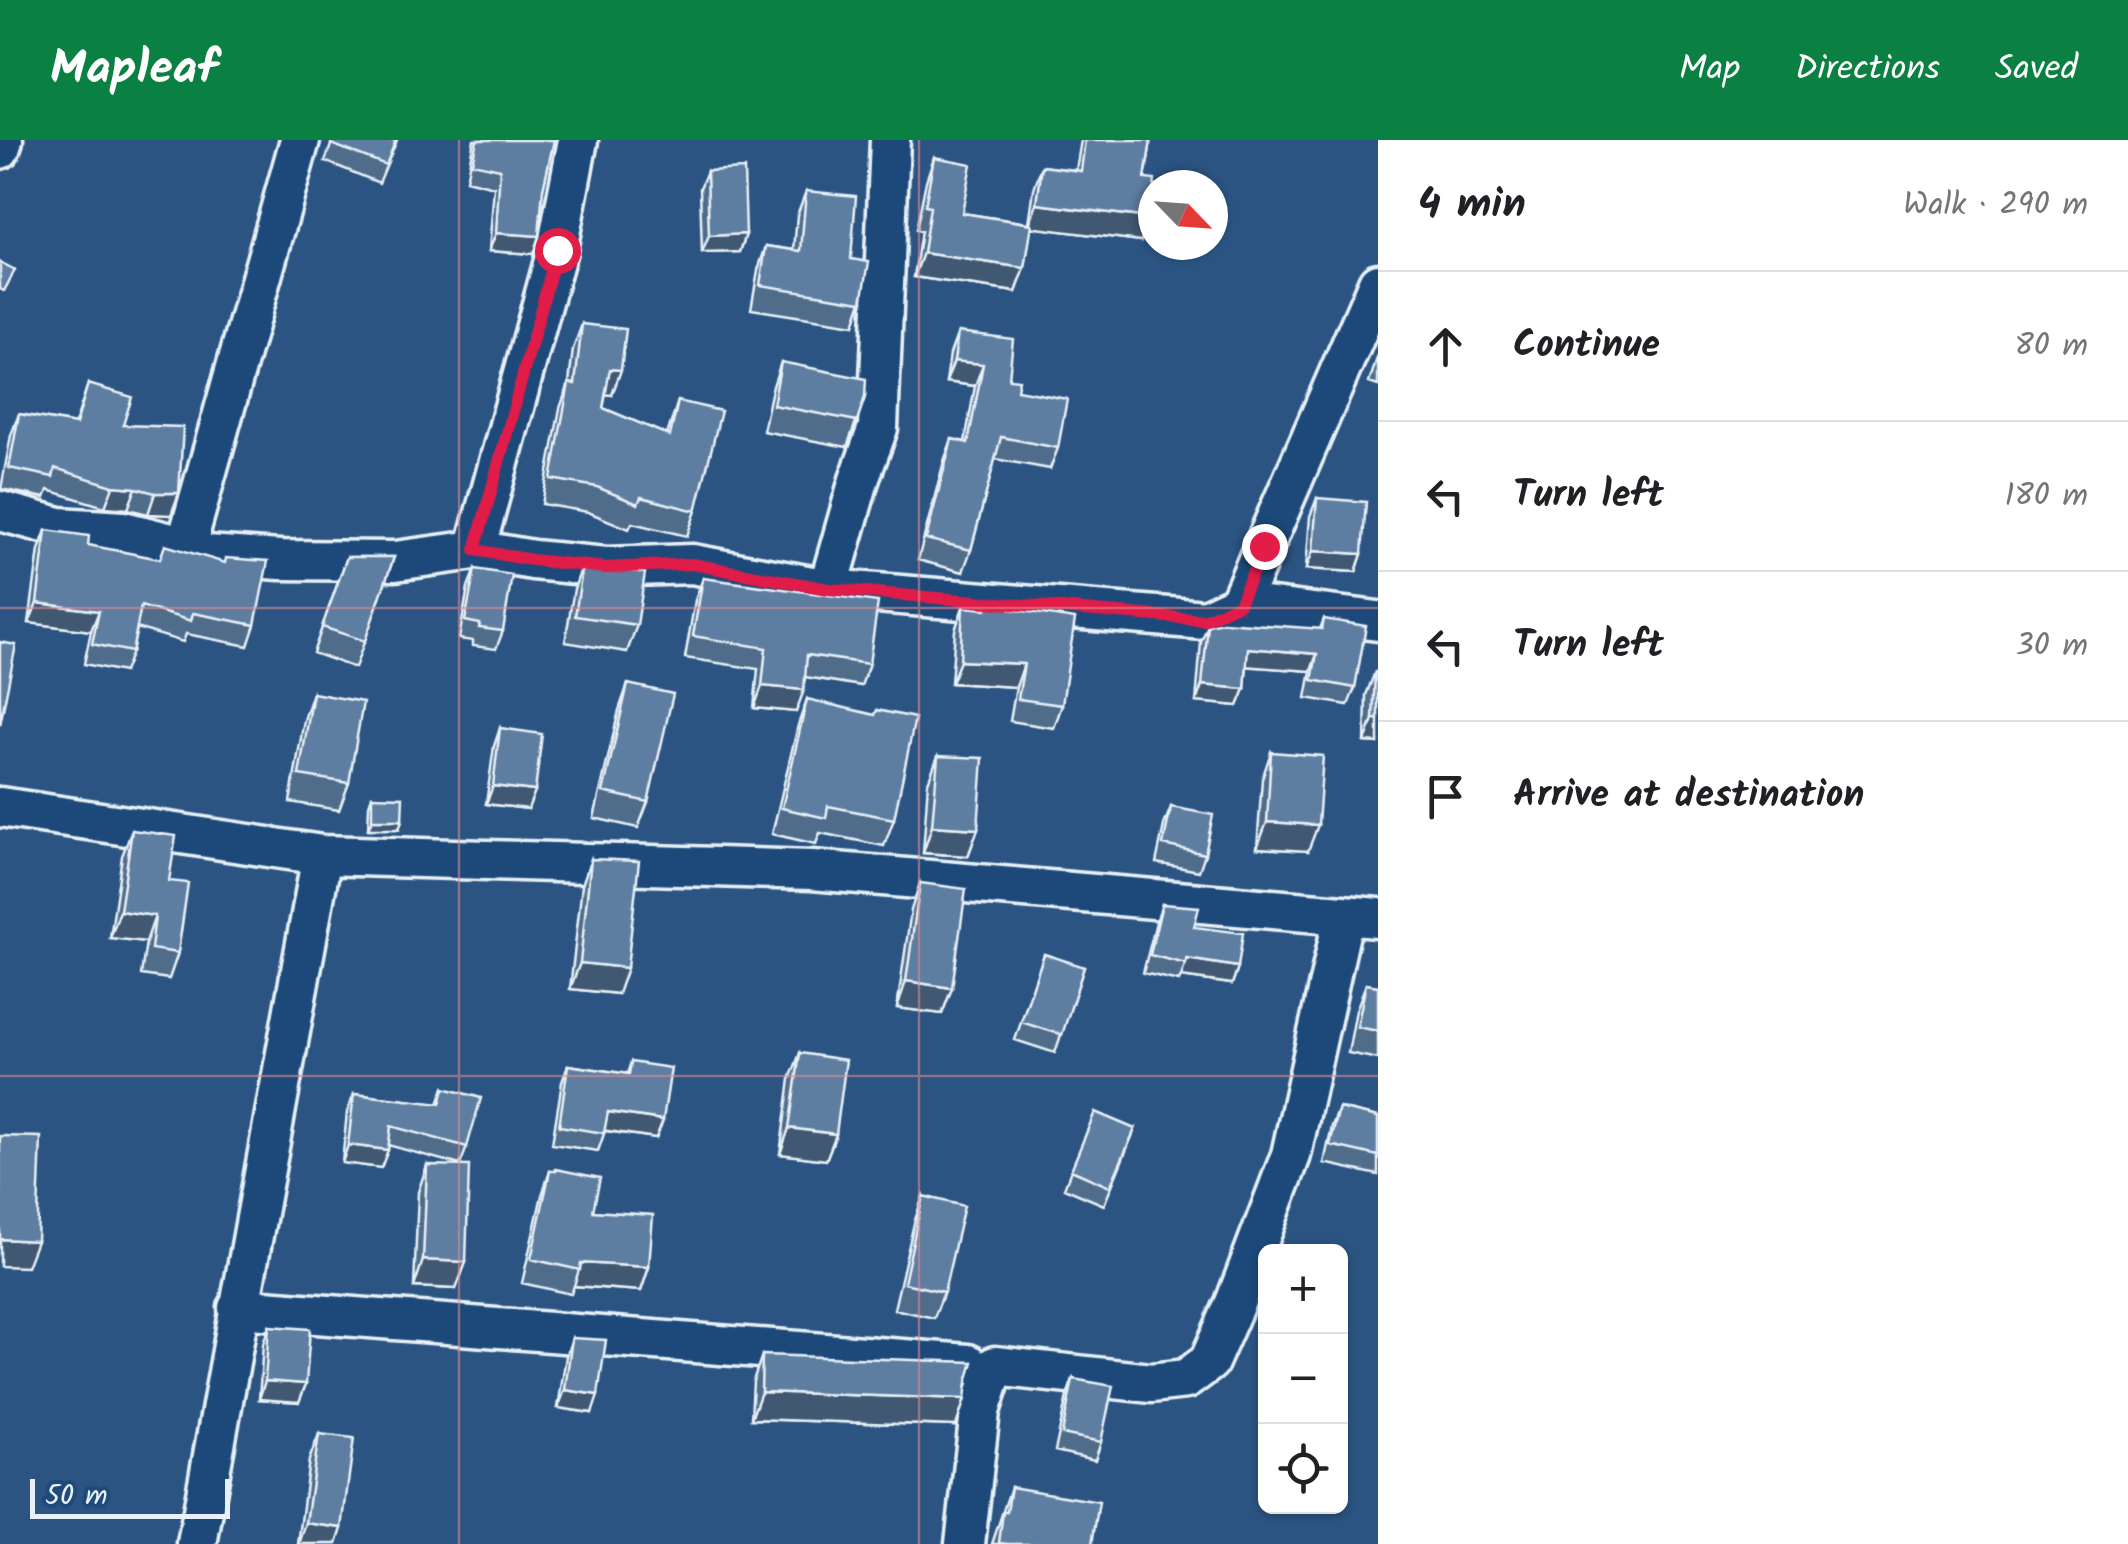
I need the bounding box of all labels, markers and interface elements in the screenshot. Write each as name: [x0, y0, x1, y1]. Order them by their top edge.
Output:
text: Mapleaf: [50, 32, 218, 108]
text: Map: [1679, 42, 1740, 98]
text: Directions: [1795, 42, 1940, 98]
text: Saved: [1995, 42, 2078, 98]
north arrow: [1138, 170, 1228, 260]
text: 4 min: [1418, 172, 1526, 239]
text: Walk · 290 m: [1903, 180, 2088, 231]
route start: [535, 228, 581, 274]
text: Continue: [1513, 316, 1660, 376]
icon: ahead: [1418, 319, 1473, 374]
text: 80 m: [2014, 321, 2088, 372]
text: Turn left: [1513, 466, 1664, 526]
icon: left: [1418, 469, 1473, 524]
text: 180 m: [2004, 471, 2088, 522]
route end: [1242, 524, 1288, 570]
text: Turn left: [1513, 616, 1664, 676]
icon: left: [1418, 619, 1473, 674]
text: 30 m: [2015, 621, 2088, 672]
text: Arrive at destination: [1513, 766, 1864, 826]
icon: arrive: [1418, 769, 1473, 824]
map controls: [1258, 1244, 1348, 1514]
button: +: [1258, 1244, 1348, 1334]
button: −: [1258, 1334, 1348, 1424]
button: locate: [1258, 1424, 1348, 1514]
scale bar: [30, 1474, 230, 1518]
text: 50 m: [45, 1474, 108, 1519]

